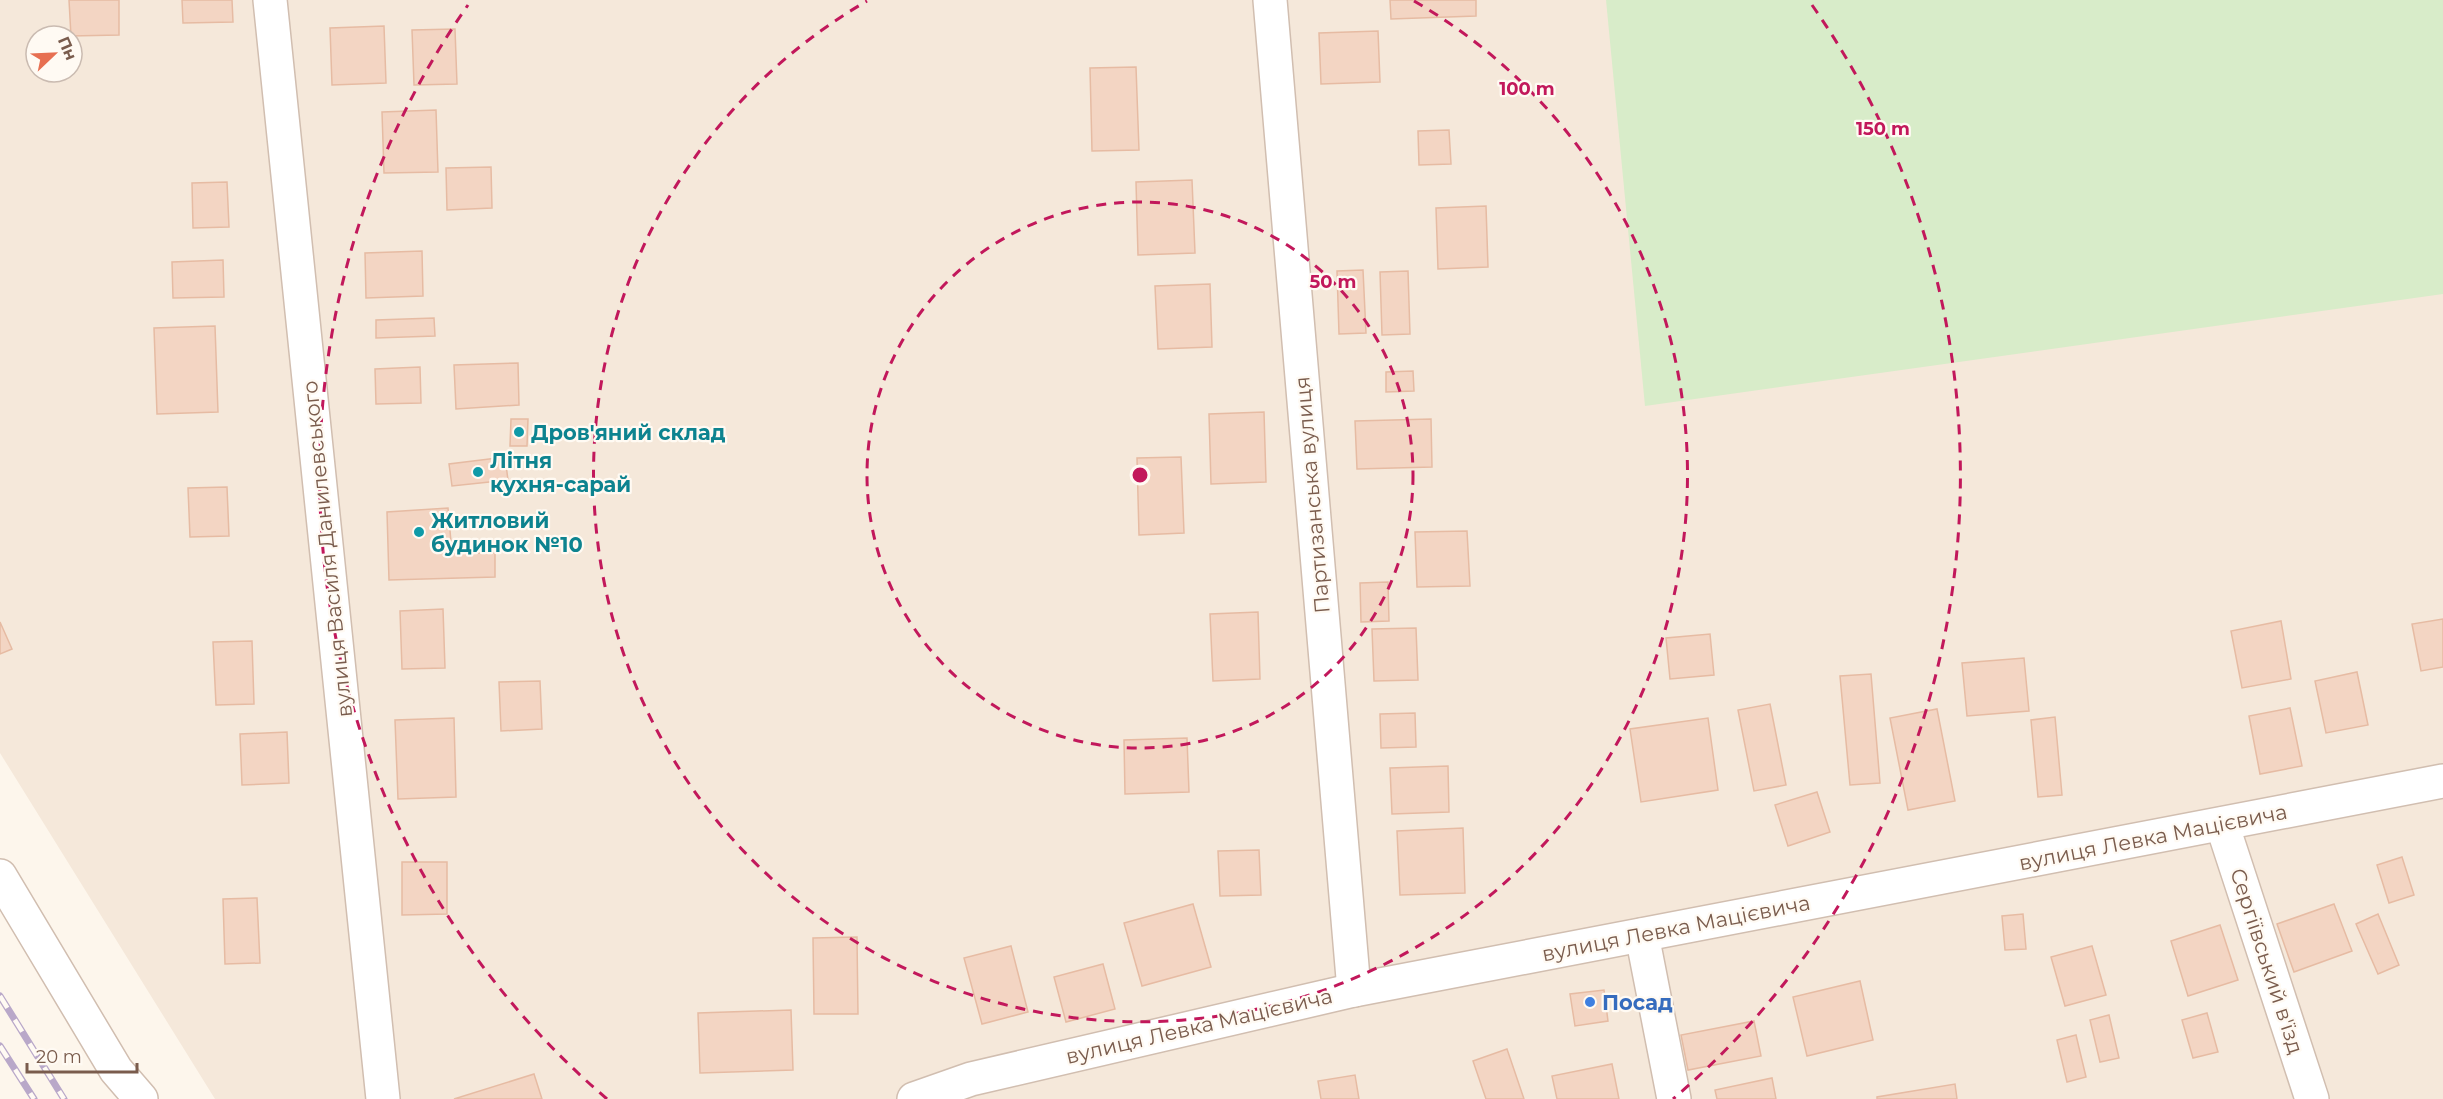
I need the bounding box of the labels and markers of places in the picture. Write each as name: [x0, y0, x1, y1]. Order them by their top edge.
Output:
place label: Дров'яний склад: [531, 420, 726, 445]
marker: Дров'яний склад: [512, 425, 526, 439]
place label: Літня кухня-сарай: [490, 448, 631, 497]
marker: Літня кухня-сарай: [471, 465, 485, 479]
centre of rings: [1130, 465, 1150, 485]
place label: Житловий будинок №10: [431, 508, 583, 557]
marker: Житловий будинок №10: [412, 525, 426, 539]
place label: Посад: [1602, 990, 1673, 1015]
marker: Посад: [1583, 995, 1597, 1009]

